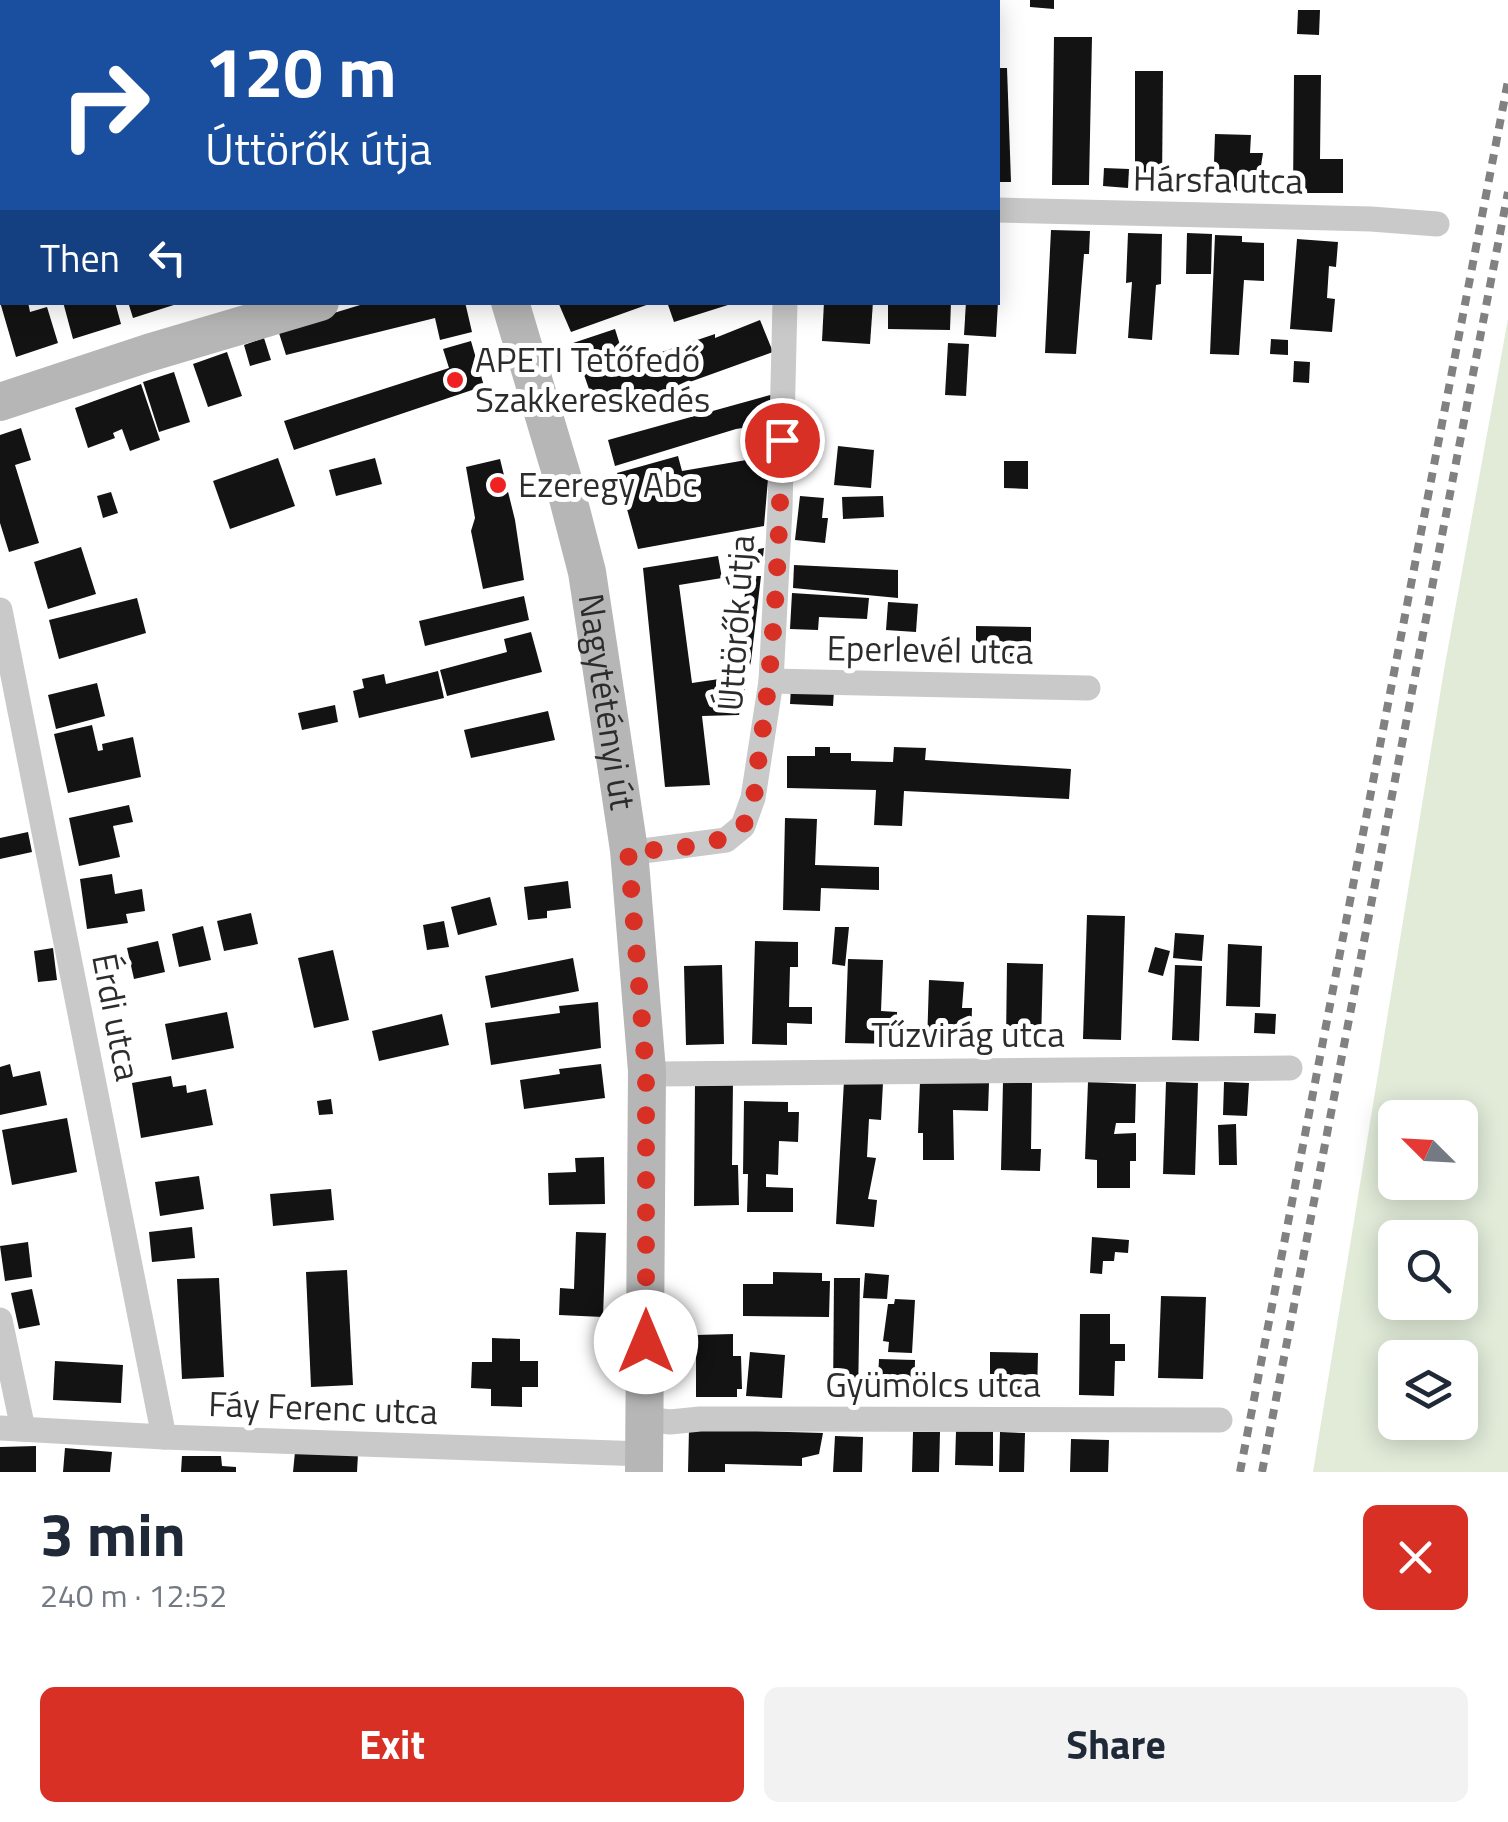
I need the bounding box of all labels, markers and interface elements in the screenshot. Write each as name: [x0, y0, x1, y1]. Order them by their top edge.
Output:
text: 120 m: [205, 18, 397, 124]
icon: right: [40, 40, 170, 170]
text: Úttörők útja: [205, 114, 432, 182]
street label: Hársfa utca: [1133, 151, 1303, 207]
text: Then: [40, 229, 120, 287]
icon: left: [140, 230, 195, 285]
place label: APETI Tetőfedő Szakkereskedés: [475, 332, 710, 426]
marker: APETI Tetőfedő Szakkereskedés: [444, 369, 466, 391]
pin: [740, 398, 825, 483]
icon: arrive: [755, 413, 810, 468]
place label: Ezeregy Abc: [518, 457, 697, 511]
marker: Ezeregy Abc: [487, 474, 509, 496]
street label: Úttörők útja: [702, 533, 768, 713]
street label: Nagytétényi út: [565, 590, 651, 813]
street label: Eperlevél utca: [826, 620, 1034, 678]
street label: Érdi utca: [78, 949, 156, 1085]
street label: Tűzvirág utca: [871, 1007, 1065, 1061]
north arrow: [1378, 1100, 1478, 1200]
map controls: [1378, 1100, 1478, 1440]
button: search: [1378, 1220, 1478, 1320]
position arrow: [594, 1290, 698, 1394]
button: layers: [1378, 1340, 1478, 1440]
street label: Gyümölcs utca: [825, 1357, 1041, 1411]
street label: Fáy Ferenc utca: [207, 1376, 439, 1438]
text: 3 min: [40, 1488, 186, 1579]
button: close: [1363, 1505, 1468, 1610]
text: 240 m · 12:52: [40, 1571, 227, 1619]
button: Exit: [40, 1687, 744, 1802]
button: Share: [764, 1687, 1468, 1802]

